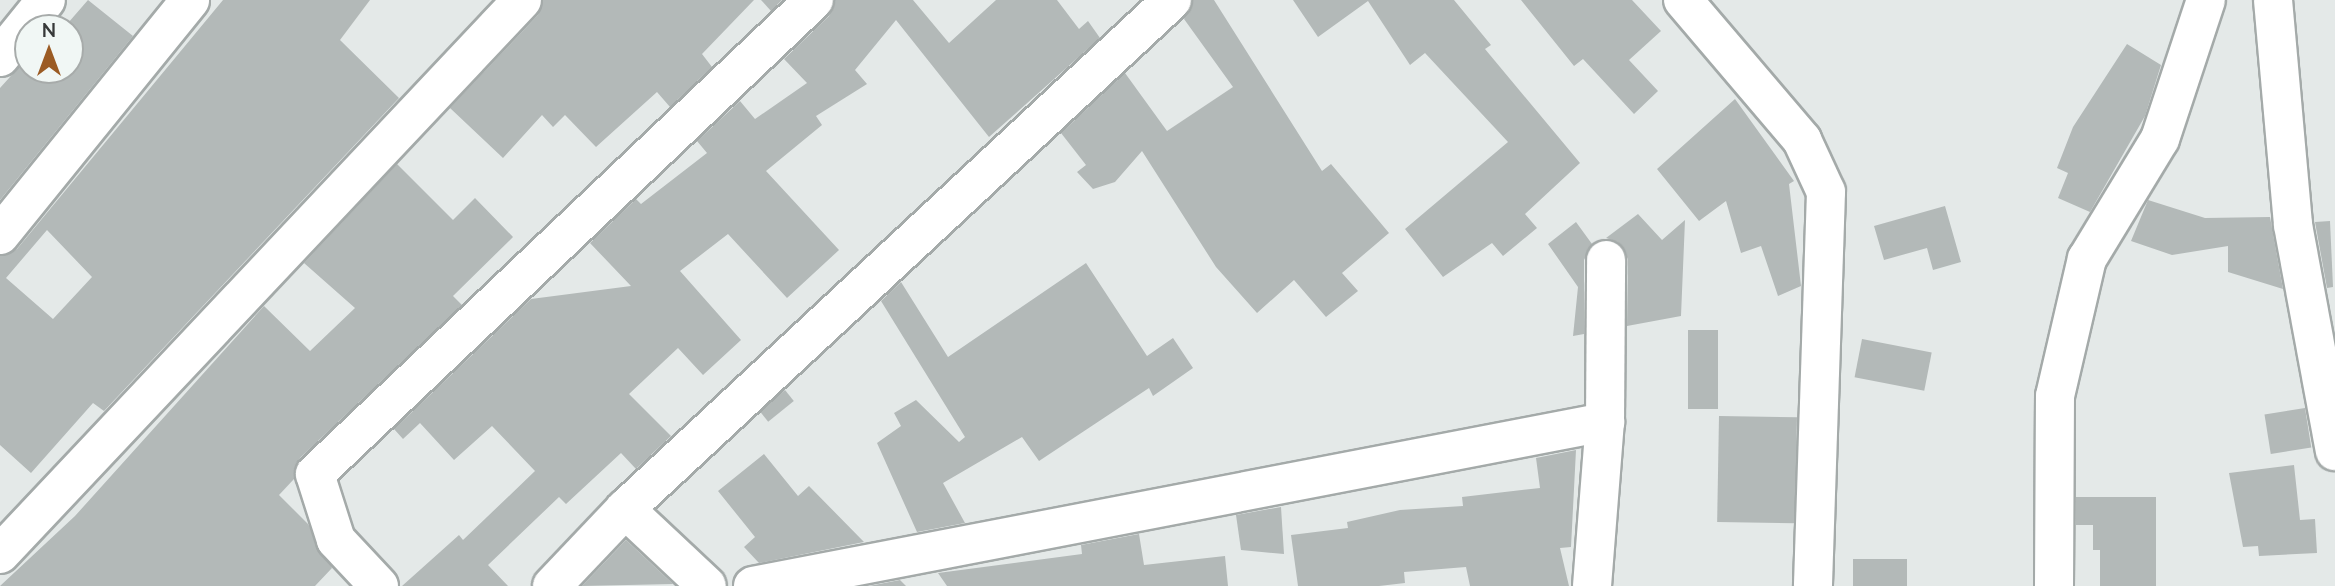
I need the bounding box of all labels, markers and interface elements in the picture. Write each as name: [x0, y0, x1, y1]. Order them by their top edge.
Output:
north arrow: [14, 14, 84, 84]
text: N: [42, 18, 56, 42]

